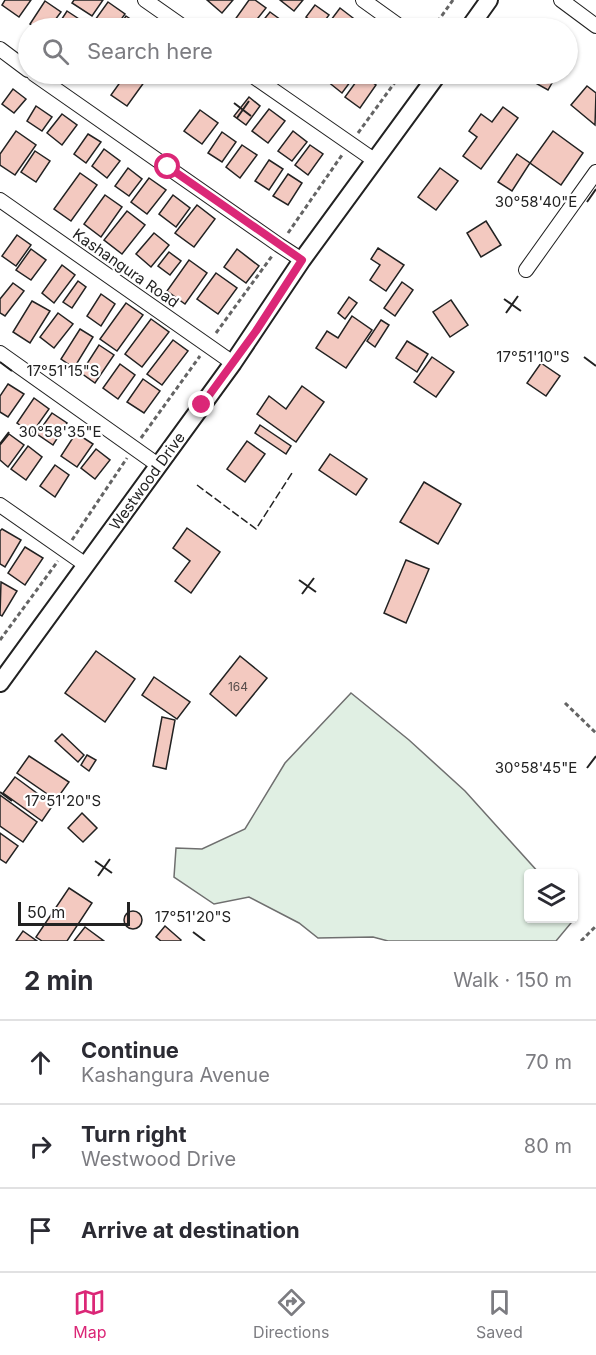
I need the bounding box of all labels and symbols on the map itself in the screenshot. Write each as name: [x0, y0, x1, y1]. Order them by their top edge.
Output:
route start: [154, 153, 180, 179]
text: 30°58'40"E: [495, 192, 577, 211]
street label: Kashangura Road: [69, 224, 183, 312]
text: 17°51'10"S: [496, 347, 570, 366]
text: 17°51'15"S: [27, 361, 99, 380]
route end: [188, 391, 214, 417]
text: 30°58'35"E: [19, 422, 101, 441]
street label: Westwood Drive: [105, 428, 189, 534]
house number: 164: [228, 679, 248, 694]
text: 30°58'45"E: [495, 758, 577, 777]
text: 17°51'20"S: [25, 791, 101, 810]
scale bar: [18, 899, 130, 926]
text: 17°51'20"S: [155, 907, 231, 926]

